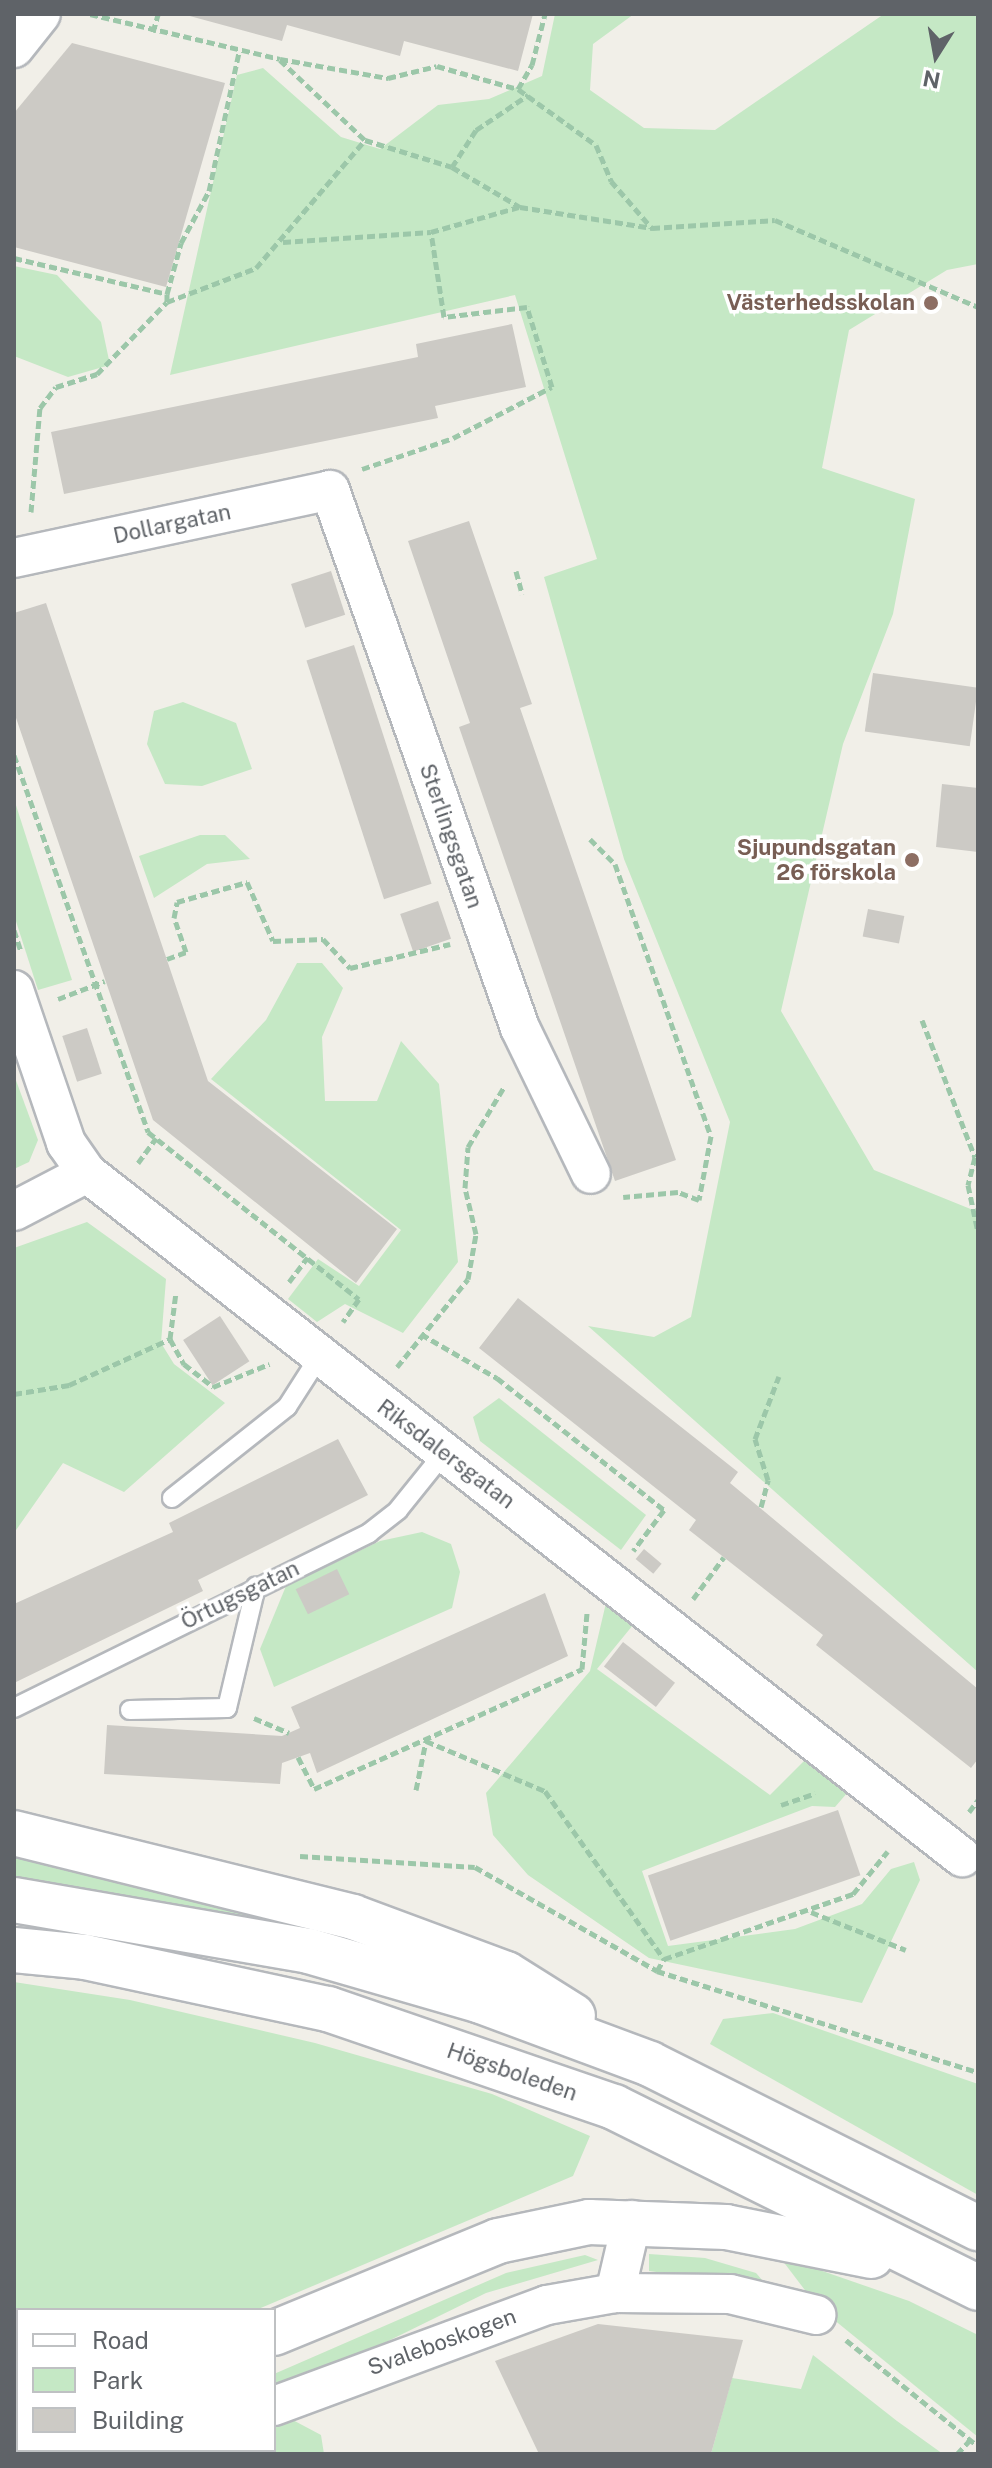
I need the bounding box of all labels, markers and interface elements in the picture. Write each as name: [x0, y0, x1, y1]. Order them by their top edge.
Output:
north arrow: [896, 16, 976, 96]
text: N: [920, 65, 942, 94]
place label: Västerhedsskolan: [727, 290, 915, 316]
marker: Västerhedsskolan: [922, 294, 940, 312]
street label: Dollargatan: [111, 499, 233, 549]
street label: Sterlingsgatan: [414, 760, 488, 912]
place label: Sjupundsgatan 26 förskola: [737, 834, 896, 886]
marker: Sjupundsgatan 26 förskola: [903, 851, 921, 869]
street label: Riksdalersgatan: [372, 1394, 520, 1514]
street label: Örtugsgatan: [177, 1555, 303, 1635]
street label: Högsboleden: [443, 2037, 581, 2107]
street label: Svaleboskogen: [364, 2303, 520, 2381]
legend: [16, 2308, 276, 2452]
text: Road: [92, 2326, 149, 2354]
text: Park: [92, 2366, 143, 2394]
text: Building: [92, 2406, 184, 2434]

